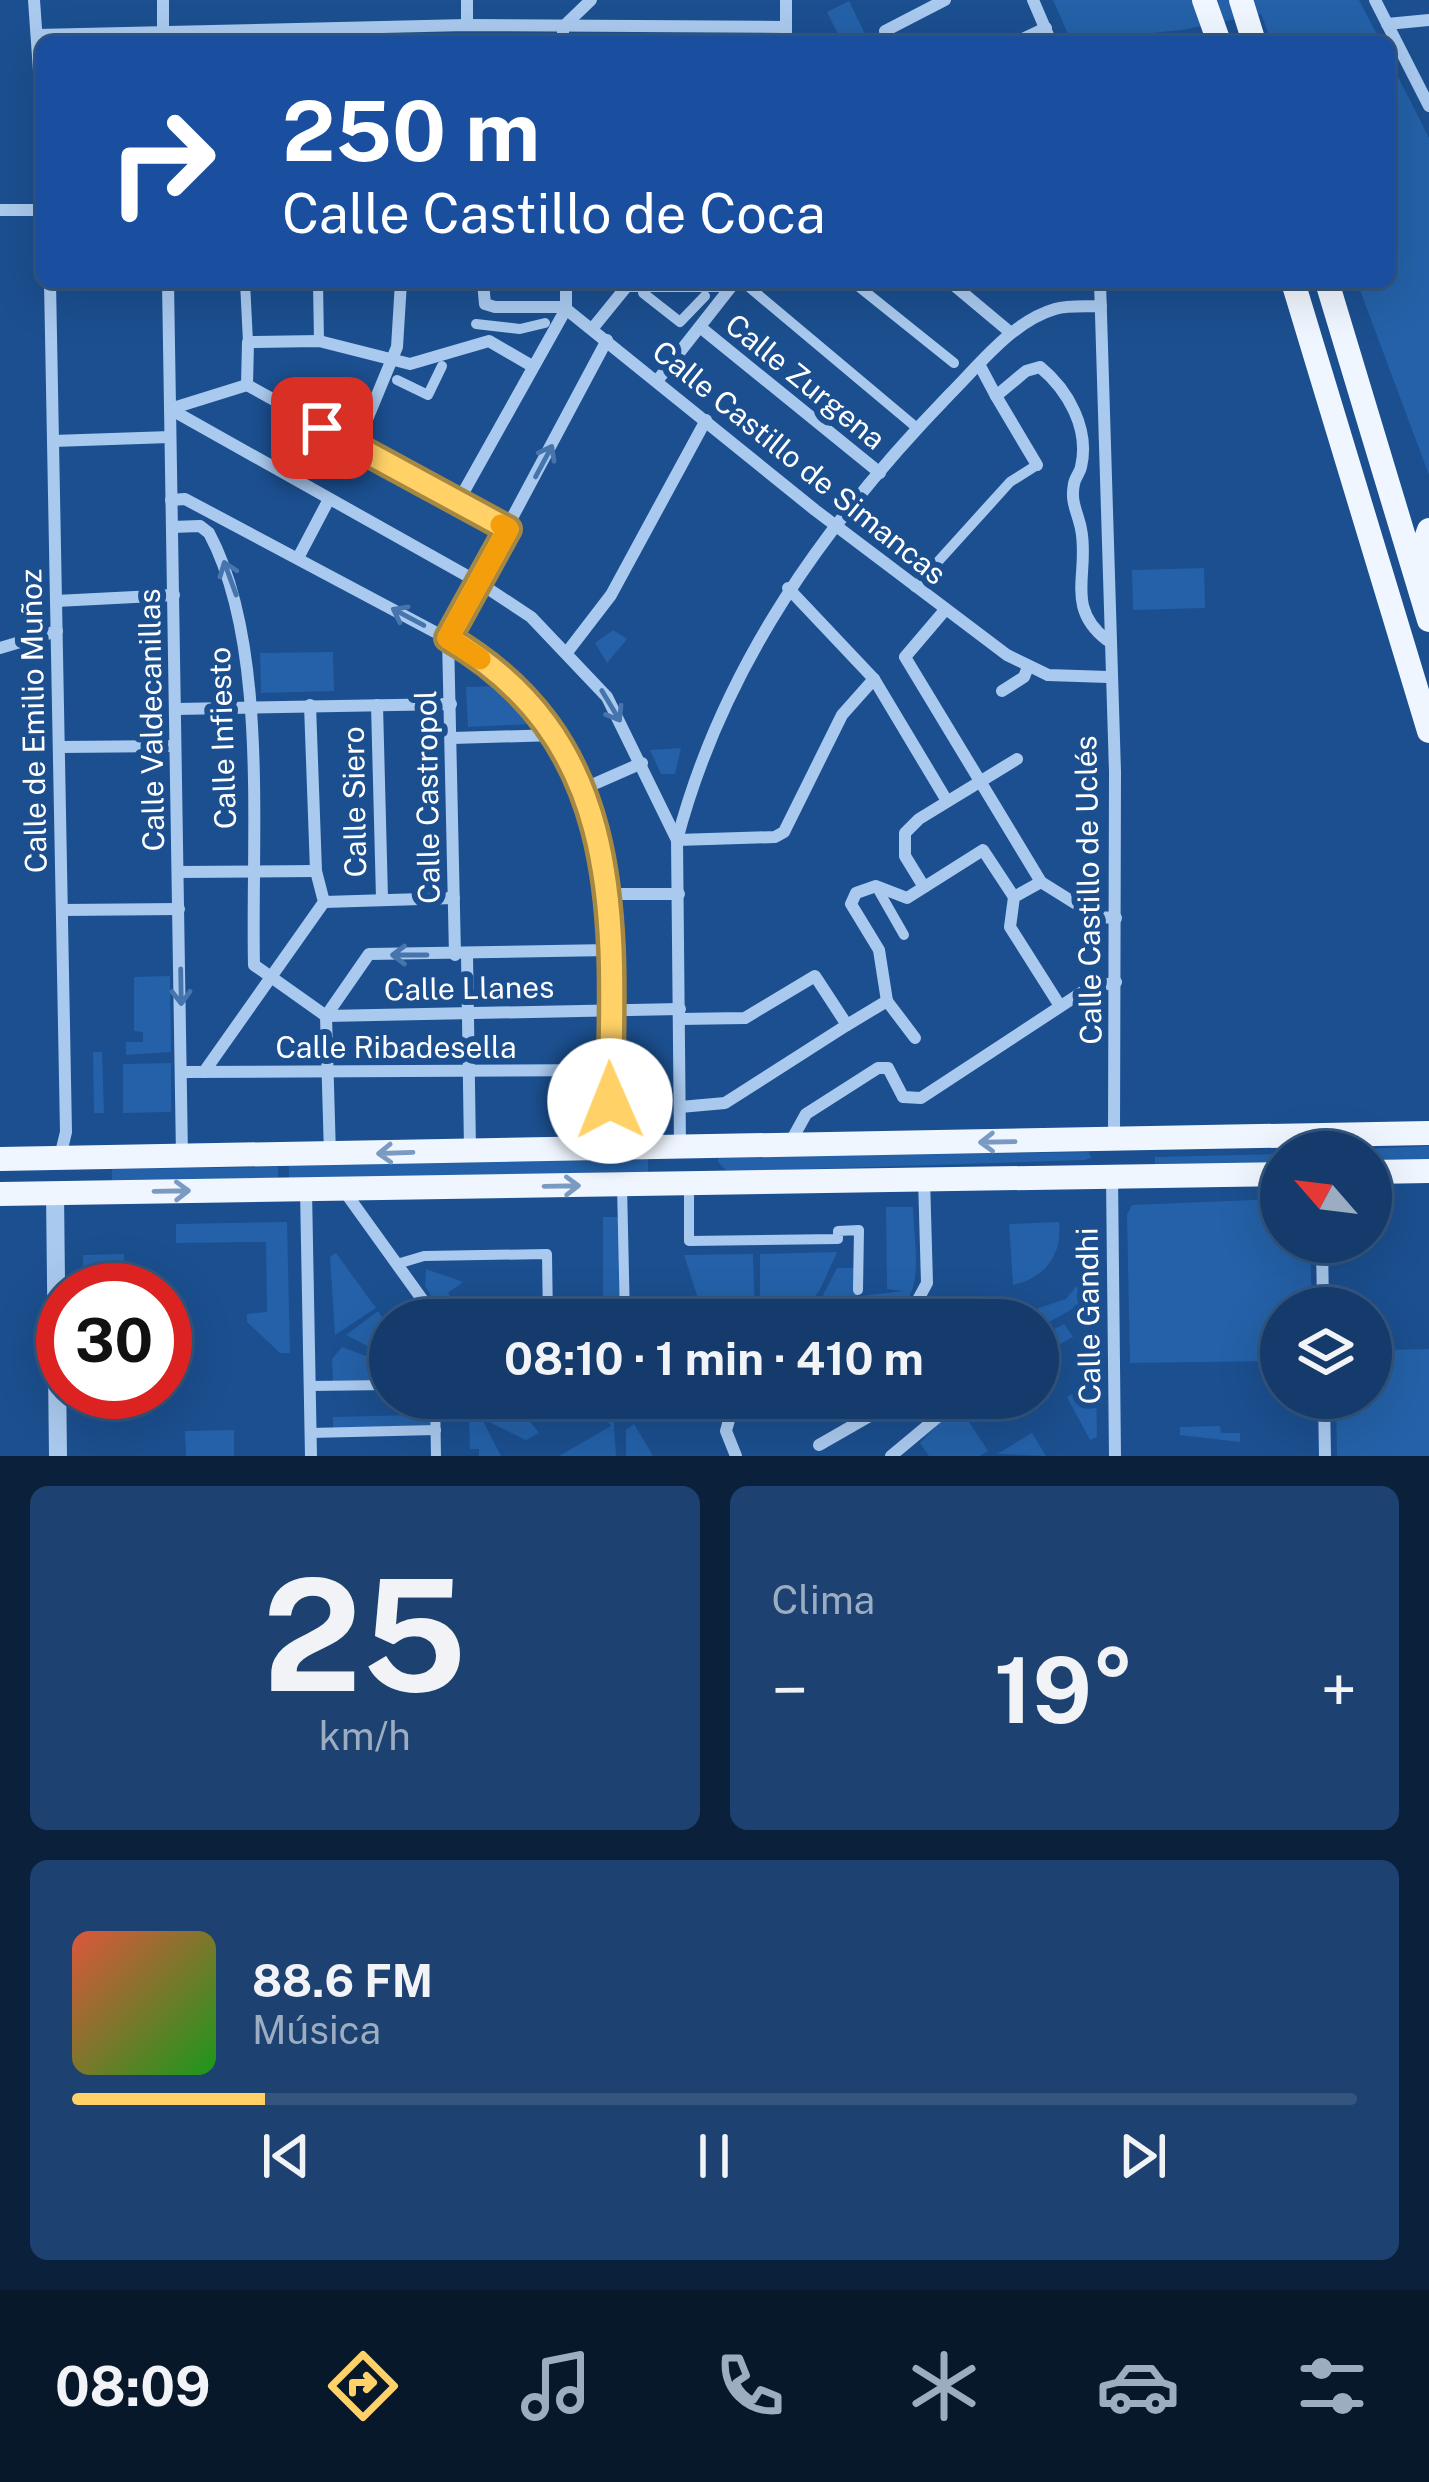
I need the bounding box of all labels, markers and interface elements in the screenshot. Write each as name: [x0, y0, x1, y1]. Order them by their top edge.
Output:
text: 250 m: [282, 81, 540, 180]
icon: right: [84, 84, 240, 240]
text: Calle Castillo de Coca: [282, 182, 826, 245]
street label: Calle Zurgena: [719, 306, 893, 457]
street label: Calle Castillo de Simancas: [646, 333, 954, 592]
pin: [271, 377, 373, 479]
icon: arrive: [289, 395, 355, 461]
one-way arrow: [533, 444, 556, 480]
one-way arrow: [217, 560, 239, 597]
street label: Calle de Emilio Muñoz: [12, 569, 54, 874]
street label: Calle Valdecanillas: [131, 588, 171, 852]
one-way arrow: [392, 605, 427, 628]
street label: Calle Infiesto: [201, 646, 243, 830]
one-way arrow: [599, 688, 623, 723]
street label: Calle Castropol: [407, 690, 447, 904]
street label: Calle Siero: [335, 726, 373, 878]
street label: Calle Castillo de Uclés: [1067, 735, 1109, 1045]
one-way arrow: [390, 944, 429, 966]
one-way arrow: [169, 967, 192, 1006]
street label: Calle Llanes: [384, 969, 554, 1007]
street label: Calle Ribadesella: [275, 1029, 517, 1065]
position arrow: [547, 1038, 673, 1164]
one-way arrow: [978, 1131, 1017, 1153]
north arrow: [1260, 1131, 1392, 1263]
map controls: [1260, 1131, 1392, 1419]
one-way arrow: [376, 1142, 415, 1165]
one-way arrow: [542, 1175, 581, 1198]
one-way arrow: [152, 1180, 191, 1202]
street label: Calle Gandhi: [1068, 1227, 1108, 1405]
speed limit sign: 30: [36, 1263, 192, 1419]
button: layers: [1260, 1287, 1392, 1419]
text: 08:10 · 1 min · 410 m: [504, 1332, 924, 1385]
text: 25: [263, 1543, 467, 1726]
text: Clima: [772, 1577, 875, 1623]
text: 19°: [994, 1637, 1135, 1743]
text: −: [772, 1651, 808, 1729]
text: +: [1320, 1651, 1357, 1729]
text: km/h: [319, 1713, 411, 1759]
text: 88.6 FM: [252, 1954, 433, 2007]
text: Música: [252, 2007, 381, 2053]
icon: previous: [253, 2123, 319, 2189]
icon: pause: [681, 2123, 747, 2189]
icon: next: [1110, 2123, 1176, 2189]
icon: directions: [321, 2344, 405, 2428]
icon: music: [514, 2344, 598, 2428]
icon: phone: [708, 2344, 792, 2428]
icon: climate: [902, 2344, 986, 2428]
icon: car: [1096, 2344, 1180, 2428]
icon: filters: [1290, 2344, 1374, 2428]
text: 08:09: [55, 2355, 211, 2418]

